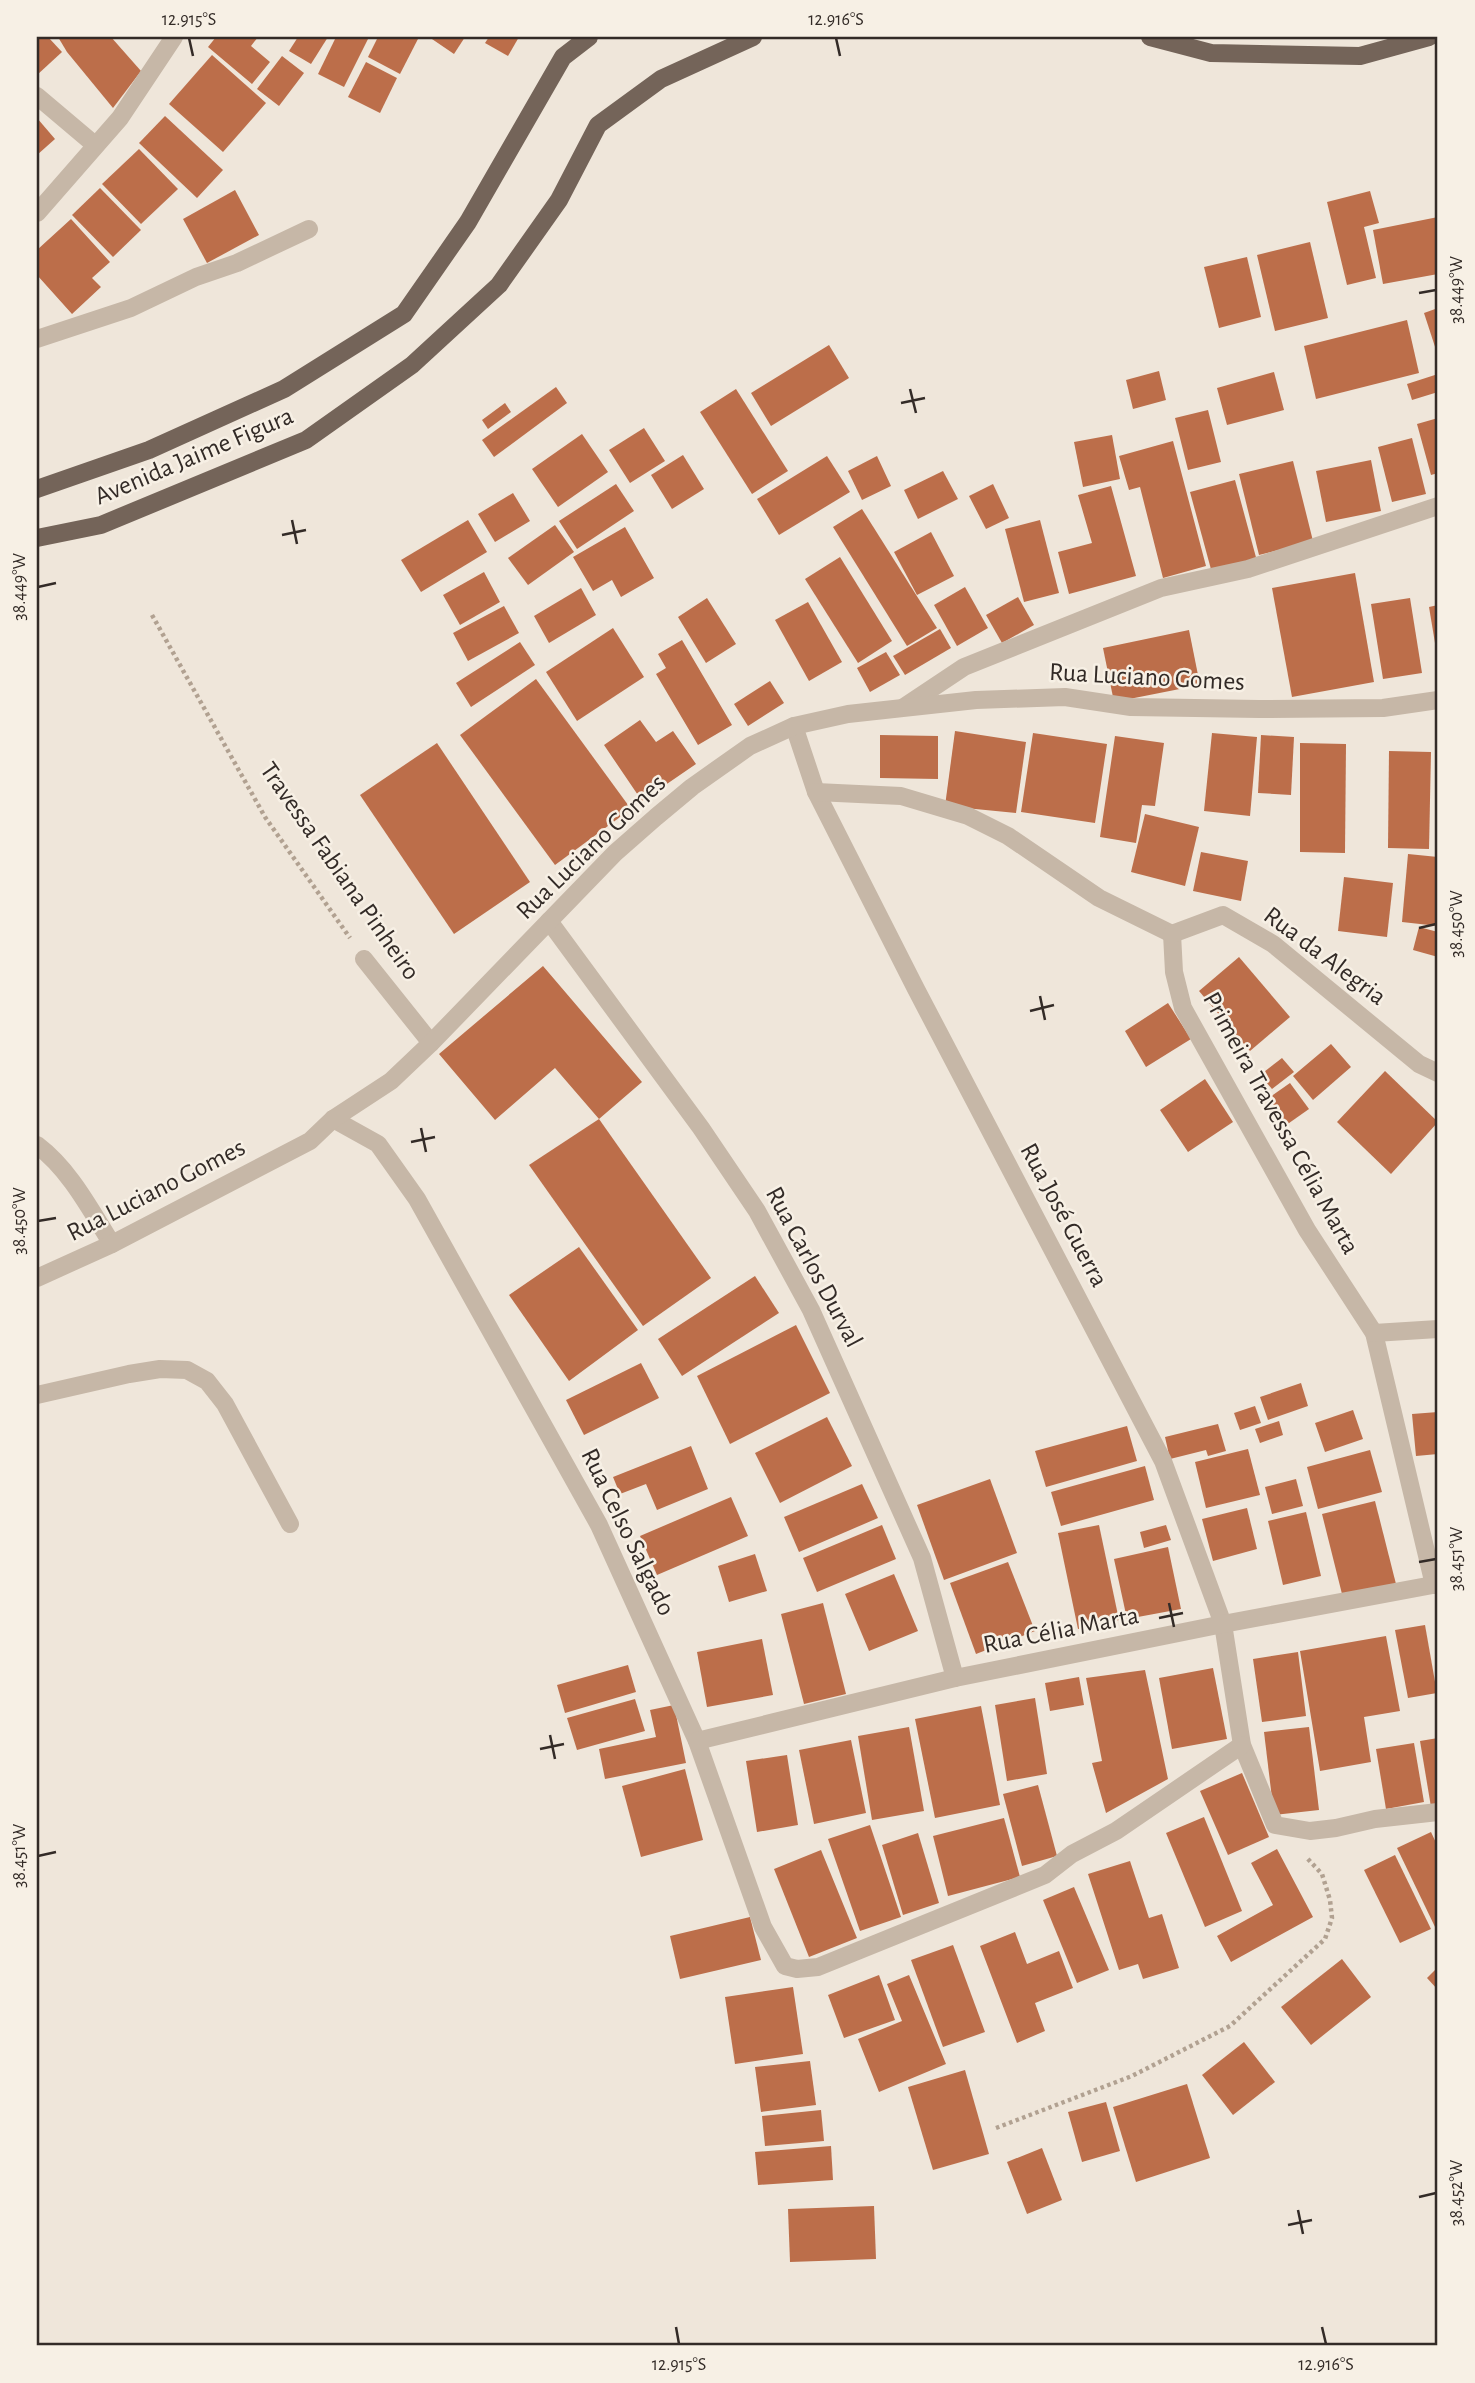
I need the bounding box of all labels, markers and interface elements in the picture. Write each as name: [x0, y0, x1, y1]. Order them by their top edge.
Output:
text: 12.915°S: [162, 11, 216, 29]
text: 12.916°S: [808, 11, 864, 29]
text: 38.449°W: [1448, 256, 1466, 324]
street label: Avenida Jaime Figura: [91, 402, 297, 510]
text: 38.449°W: [11, 553, 29, 621]
street label: Rua Luciano Gomes: [1048, 659, 1246, 695]
street label: Travessa Fabiana Pinheiro: [255, 758, 425, 984]
street label: Rua Luciano Gomes: [511, 770, 671, 924]
text: 38.450°W: [1448, 890, 1466, 958]
street label: Rua da Alegria: [1259, 902, 1391, 1010]
street label: Primeira Travessa Célia Marta: [1198, 988, 1364, 1258]
street label: Rua Luciano Gomes: [63, 1134, 249, 1246]
street label: Rua José Guerra: [1015, 1139, 1113, 1291]
street label: Rua Carlos Durval: [761, 1182, 867, 1352]
text: 38.450°W: [11, 1187, 29, 1255]
street label: Rua Celso Salgado: [576, 1444, 680, 1620]
text: 38.451°W: [1448, 1527, 1466, 1591]
street label: Rua Célia Marta: [981, 1602, 1141, 1658]
text: 38.451°W: [11, 1824, 29, 1888]
text: 38.452°W: [1448, 2160, 1466, 2226]
text: 12.915°S: [652, 2356, 706, 2374]
text: 12.916°S: [1298, 2356, 1354, 2374]

